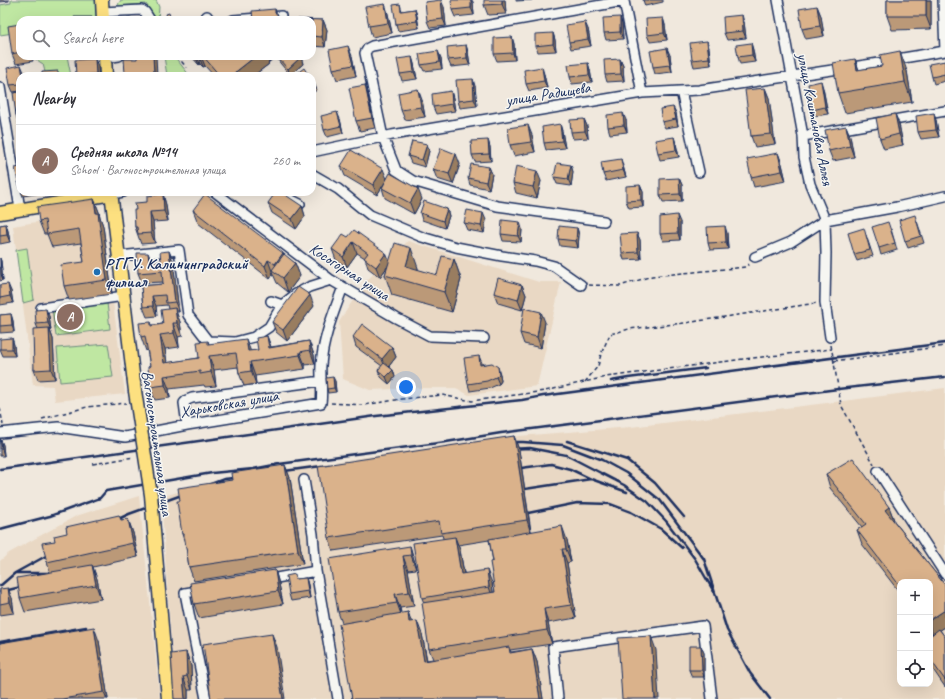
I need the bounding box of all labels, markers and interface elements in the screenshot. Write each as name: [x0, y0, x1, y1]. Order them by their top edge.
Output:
search box: [16, 16, 316, 60]
icon: search: [30, 27, 52, 49]
text: Search here: [62, 29, 123, 48]
street label: улица Каштановая Аллея: [792, 50, 838, 188]
street label: улица Радищева: [503, 77, 593, 111]
text: Nearby: [32, 88, 75, 109]
text: Средняя школа №14: [70, 143, 177, 162]
text: A: [42, 153, 48, 169]
text: 260 m: [272, 153, 300, 169]
text: School · Вагоностроительная улица: [70, 162, 226, 178]
street label: Косогорная улица: [306, 238, 395, 306]
place label: РГГУ. Калининградский филиал: [105, 254, 249, 292]
marker: РГГУ. Калининградский филиал: [92, 267, 102, 277]
pin: A: [57, 302, 83, 332]
street label: Вагоностроительная улица: [137, 369, 177, 519]
your location: [396, 377, 416, 397]
street label: Харьковская улица: [178, 385, 281, 422]
map controls: [897, 579, 933, 687]
button: +: [897, 579, 933, 615]
button: −: [897, 615, 933, 651]
button: locate: [897, 651, 933, 687]

